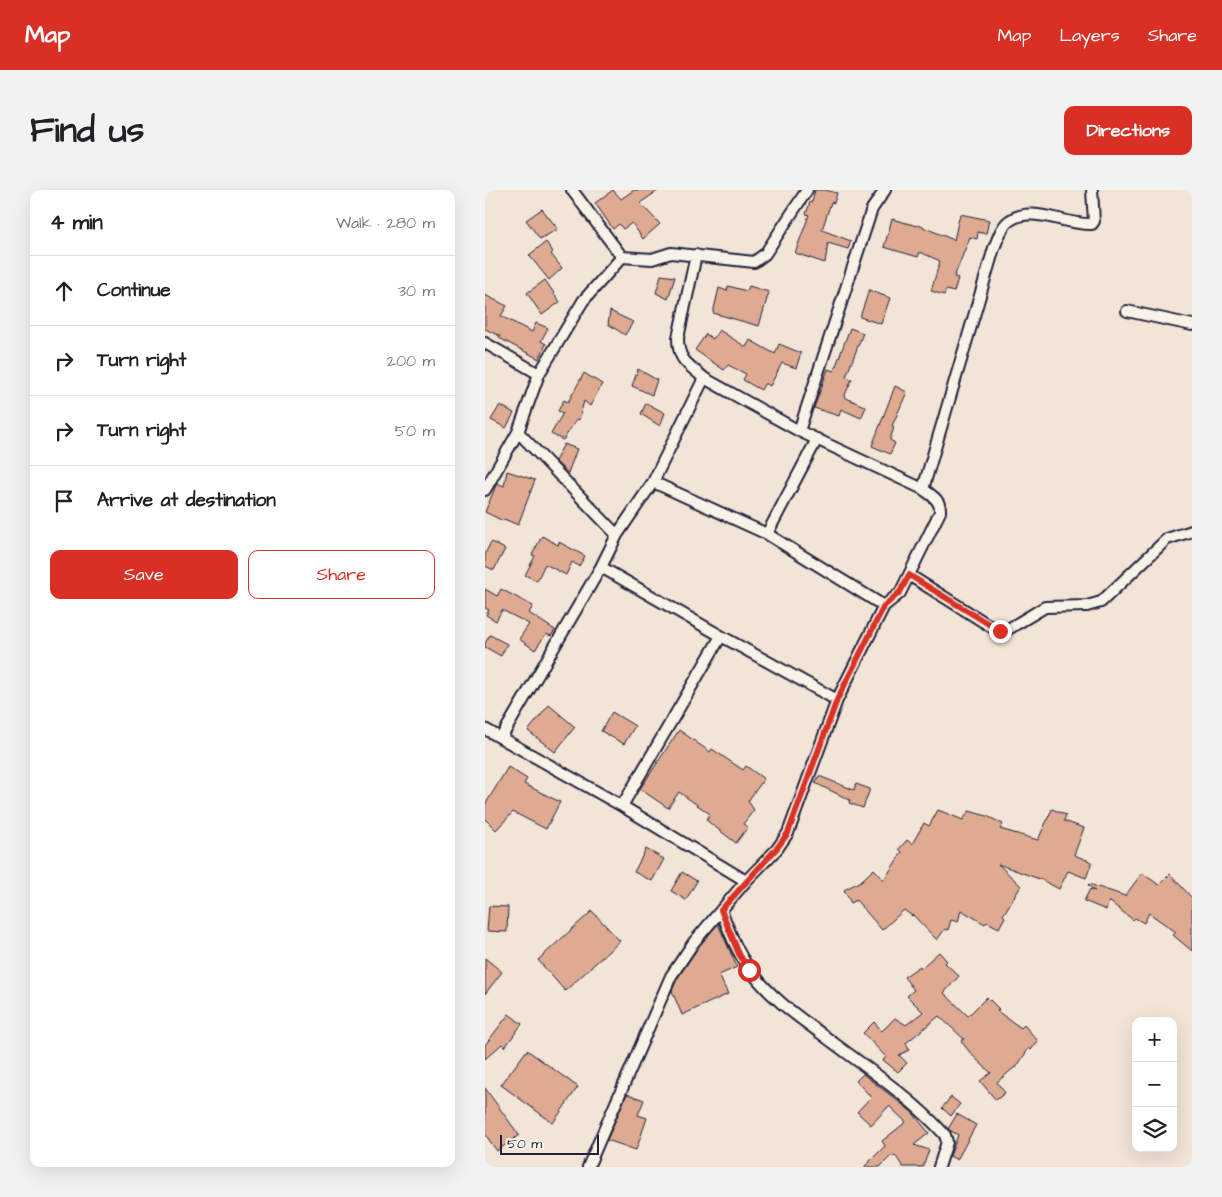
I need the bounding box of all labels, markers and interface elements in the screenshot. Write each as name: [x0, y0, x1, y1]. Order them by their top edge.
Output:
text: Map: [25, 18, 70, 52]
text: Map: [997, 23, 1031, 48]
text: Layers: [1059, 23, 1120, 48]
text: Share: [1148, 23, 1197, 48]
text: Find us: [30, 106, 144, 155]
button: Directions: [1064, 106, 1192, 155]
text: 4 min: [50, 208, 103, 237]
text: Walk · 280 m: [336, 212, 435, 234]
icon: ahead: [50, 277, 78, 305]
text: Continue: [97, 277, 171, 304]
text: 30 m: [398, 280, 435, 302]
icon: right: [50, 347, 78, 375]
text: Turn right: [97, 347, 186, 374]
text: 200 m: [387, 350, 435, 372]
icon: right: [50, 417, 78, 445]
text: Turn right: [97, 417, 186, 444]
text: 50 m: [395, 420, 435, 442]
icon: arrive: [50, 487, 78, 515]
text: Arrive at destination: [97, 487, 276, 514]
button: Save: [50, 550, 238, 599]
button: Share: [248, 550, 435, 599]
route end: [989, 620, 1012, 643]
route start: [738, 959, 761, 982]
map controls: [1132, 1017, 1177, 1152]
button: +: [1132, 1017, 1177, 1062]
button: −: [1132, 1062, 1177, 1107]
button: layers: [1132, 1107, 1177, 1152]
scale bar: [500, 1132, 599, 1155]
text: 50 m: [507, 1134, 542, 1154]

